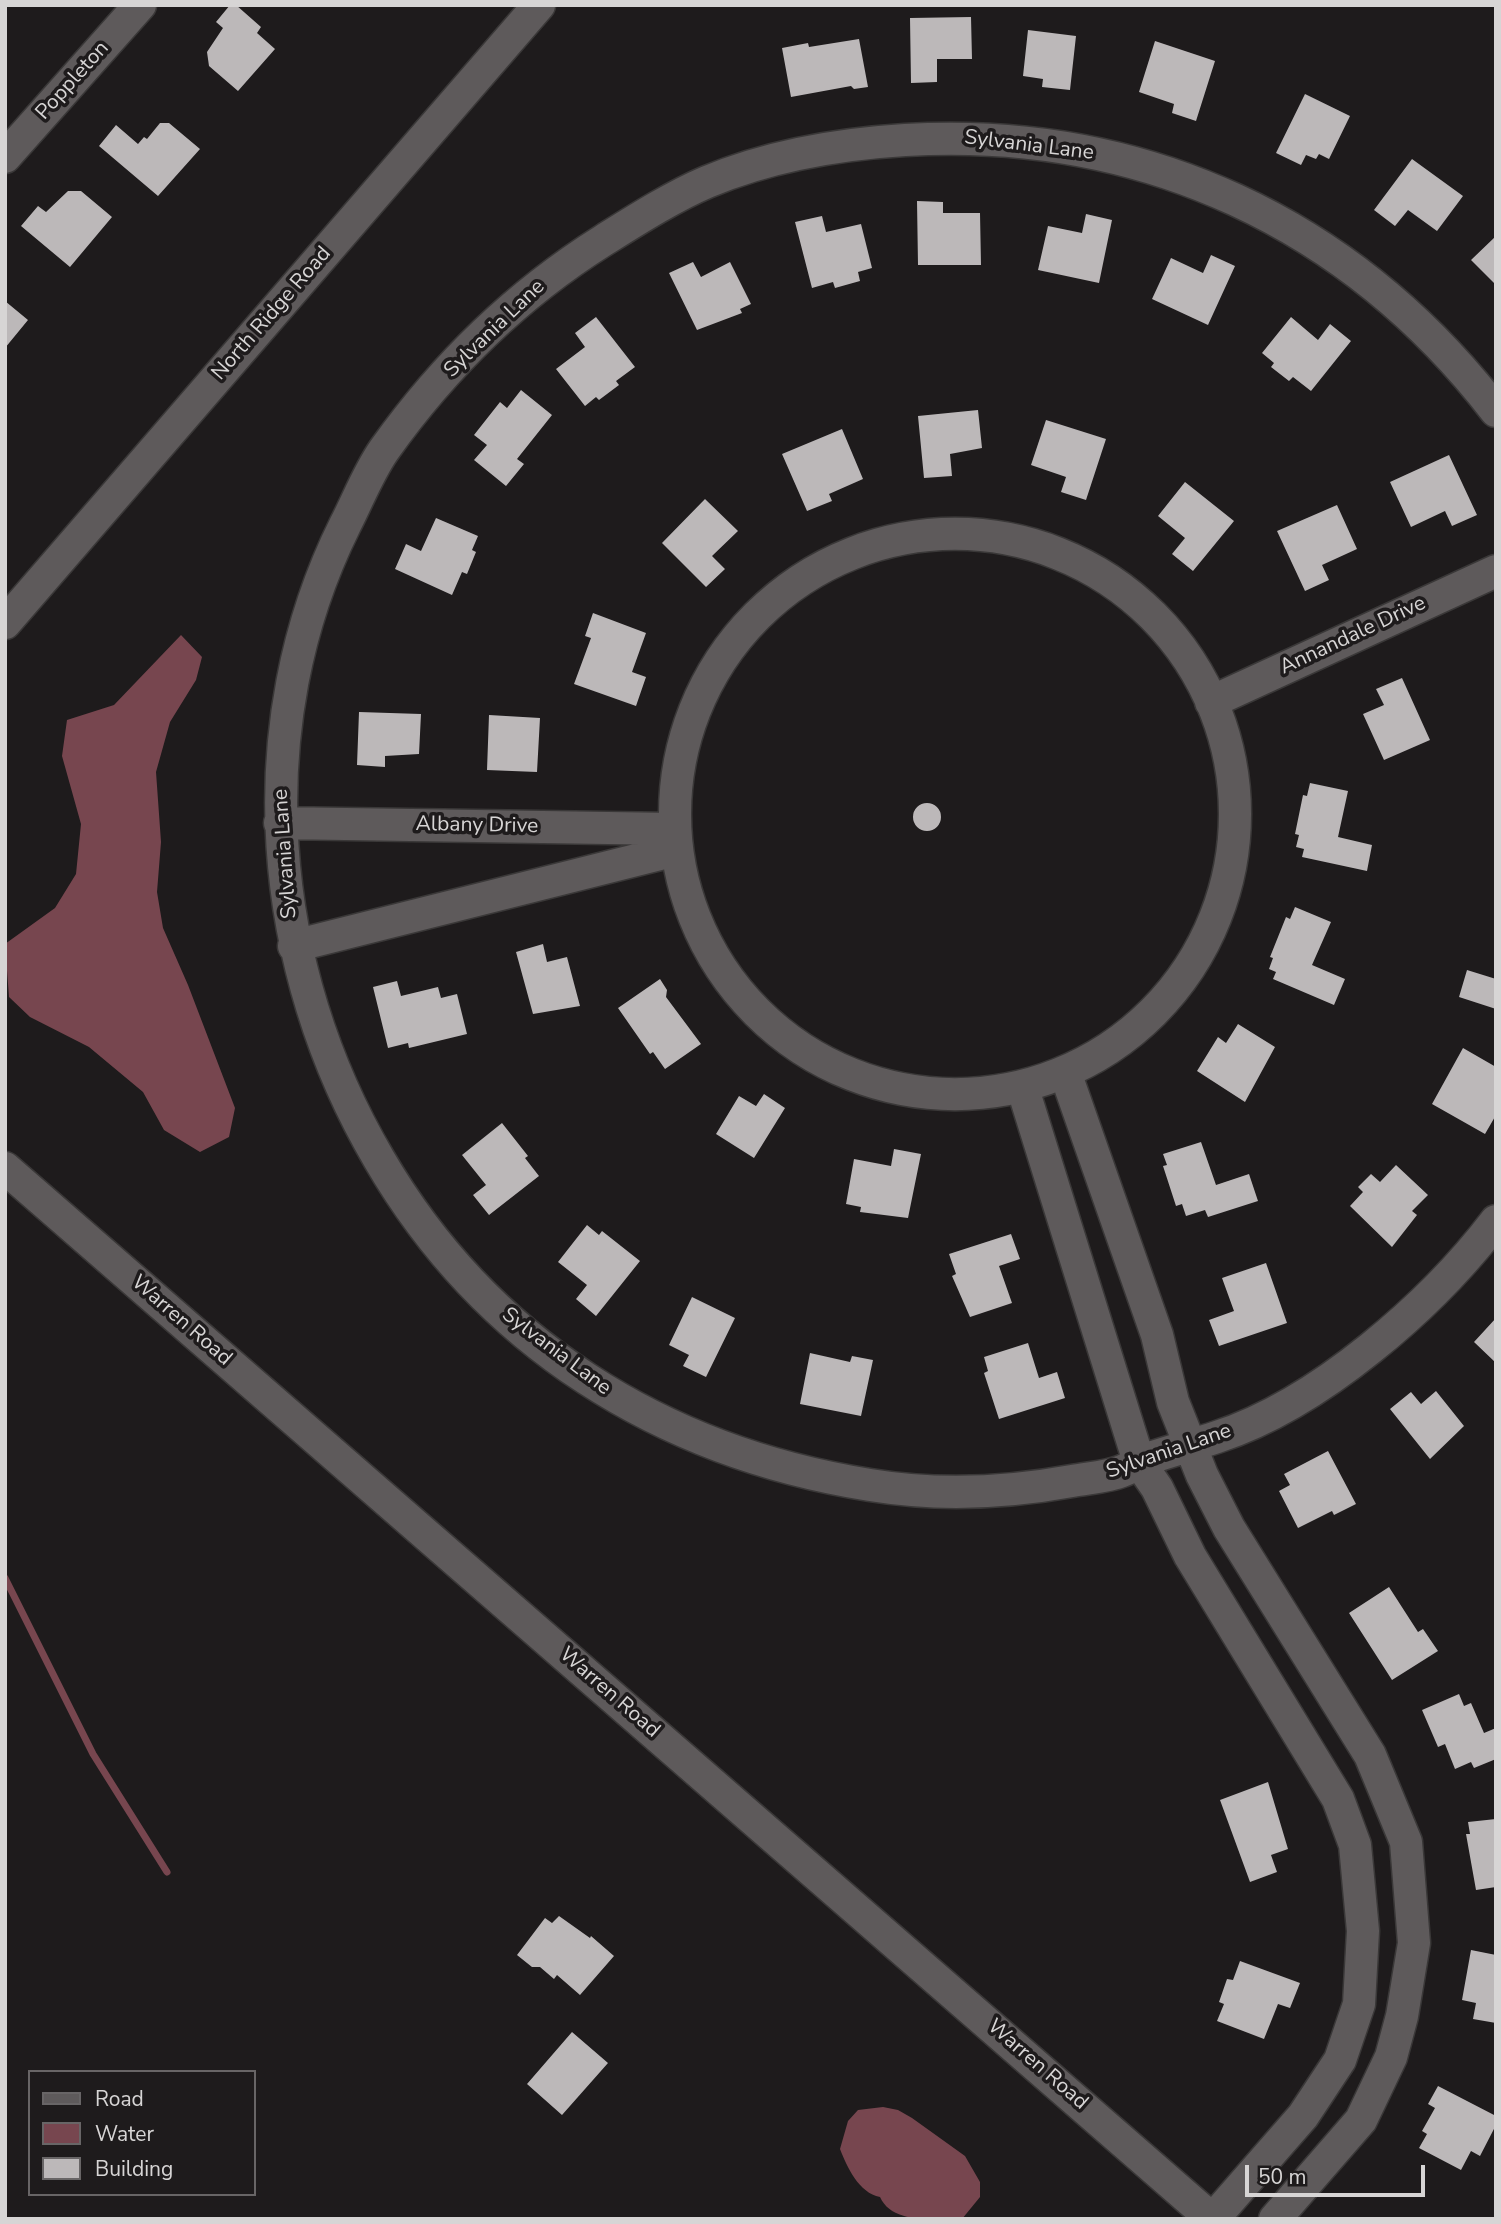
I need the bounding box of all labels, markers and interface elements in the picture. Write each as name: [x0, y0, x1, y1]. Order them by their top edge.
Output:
street label: Poppleton: [31, 36, 115, 126]
street label: Sylvania Lane: [963, 126, 1095, 166]
street label: North Ridge Road: [207, 242, 337, 386]
street label: Sylvania Lane: [439, 275, 551, 383]
street label: Annandale Drive: [1276, 591, 1430, 681]
street label: Sylvania Lane: [269, 788, 303, 920]
street label: Albany Drive: [415, 812, 539, 840]
street label: Warren Road: [125, 1270, 237, 1372]
street label: Sylvania Lane: [496, 1303, 616, 1401]
street label: Sylvania Lane: [1103, 1419, 1235, 1485]
street label: Warren Road: [553, 1642, 665, 1744]
street label: Warren Road: [981, 2014, 1093, 2116]
legend: [28, 2070, 256, 2196]
text: Road: [95, 2085, 144, 2113]
text: Water: [95, 2120, 154, 2148]
scale bar: [1249, 2150, 1429, 2194]
text: Building: [95, 2155, 173, 2183]
text: 50 m: [1258, 2163, 1307, 2191]

